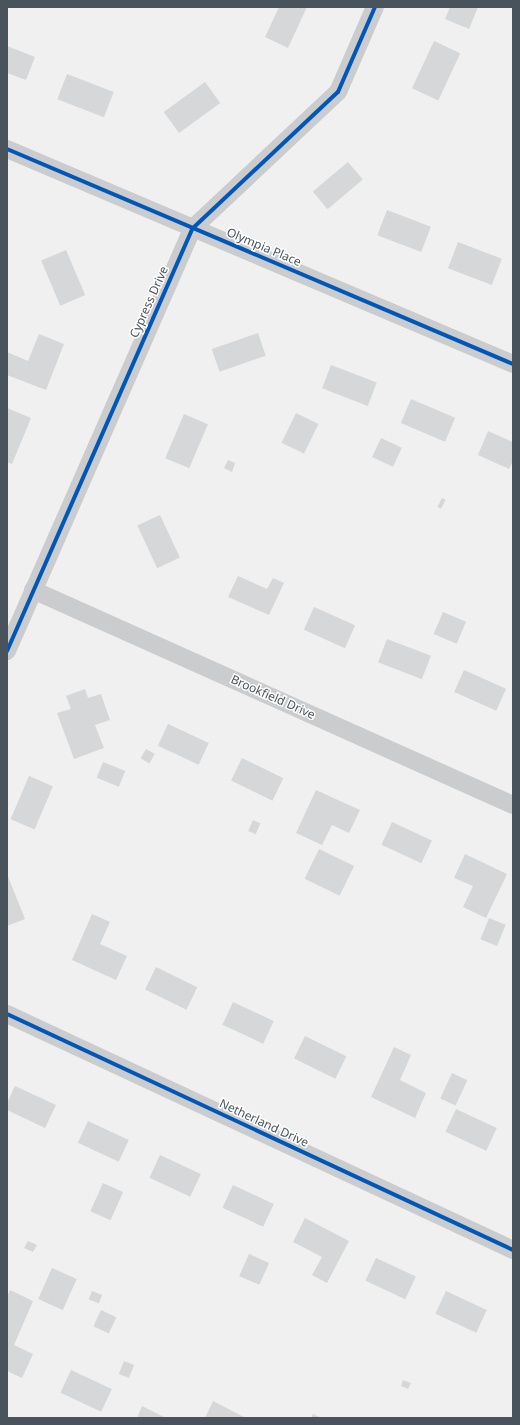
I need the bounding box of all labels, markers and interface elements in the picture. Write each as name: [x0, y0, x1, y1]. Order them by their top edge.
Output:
street label: Olympia Place: [224, 225, 304, 269]
street label: Cypress Drive: [127, 264, 171, 340]
street label: Brookfield Drive: [229, 672, 317, 722]
street label: Netherland Drive: [217, 1096, 311, 1150]

